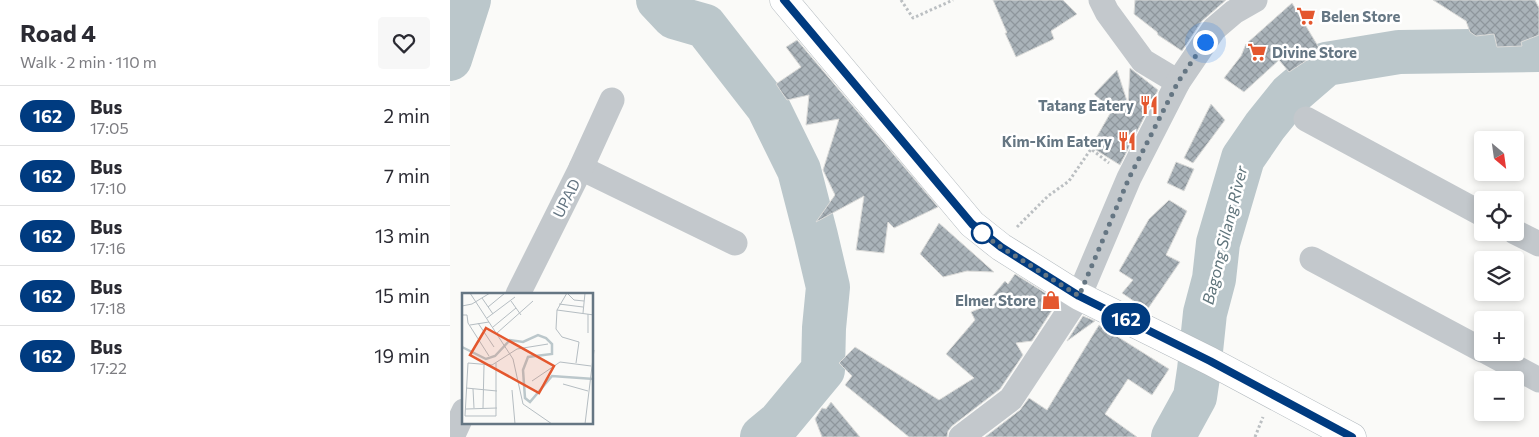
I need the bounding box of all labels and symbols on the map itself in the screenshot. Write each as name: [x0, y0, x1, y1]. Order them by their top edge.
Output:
supermarket icon: Belen Store: [1295, 5, 1317, 27]
place label: Belen Store: [1321, 7, 1400, 25]
your location: [1193, 30, 1218, 55]
supermarket icon: Divine Store: [1246, 41, 1268, 63]
place label: Divine Store: [1272, 43, 1357, 61]
restaurant icon: Tatang Eatery: [1138, 94, 1160, 116]
place label: Tatang Eatery: [1038, 96, 1135, 114]
restaurant icon: Kim-Kim Eatery: [1116, 130, 1138, 152]
north arrow: [1474, 131, 1524, 181]
place label: Kim-Kim Eatery: [1002, 132, 1113, 150]
water label: Bagong Silang River: [1198, 163, 1251, 306]
street label: UPAD: [549, 176, 583, 220]
unlabelled marker: [971, 222, 993, 244]
shop icon: Elmer Store: [1040, 289, 1062, 311]
place label: Elmer Store: [955, 291, 1036, 309]
inset map: [462, 293, 594, 424]
line badge: 162: [1097, 303, 1155, 335]

